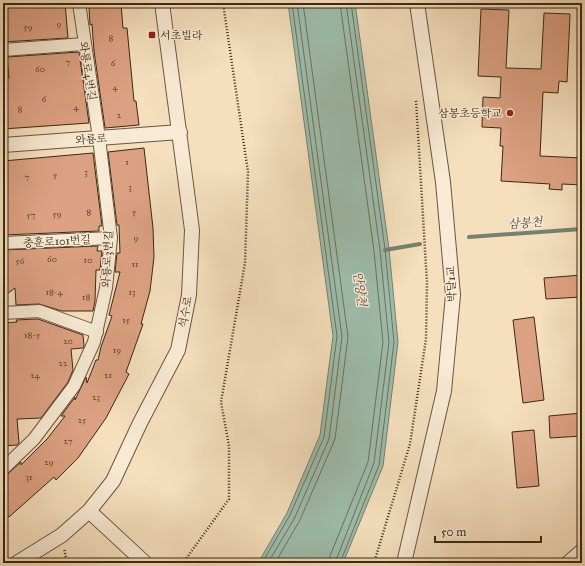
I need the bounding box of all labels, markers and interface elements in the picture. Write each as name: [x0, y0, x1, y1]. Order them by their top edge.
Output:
house number: 9: [57, 18, 62, 29]
house number: 59: [23, 21, 33, 32]
place label: 서초빌라: [160, 29, 203, 42]
marker: 서초빌라: [147, 30, 157, 40]
house number: 8: [109, 32, 114, 43]
street label: 와룡로4번길: [76, 41, 99, 101]
house number: 7: [66, 56, 71, 67]
house number: 6: [111, 57, 116, 68]
house number: 60: [35, 63, 45, 74]
house number: 4: [112, 81, 118, 92]
house number: 6: [42, 93, 47, 104]
house number: 4: [73, 101, 79, 112]
house number: 8: [18, 103, 23, 114]
place label: 삼봉초등학교: [438, 107, 502, 120]
marker: 삼봉초등학교: [505, 108, 515, 118]
house number: 2: [117, 109, 122, 120]
street label: 와룡로: [75, 132, 108, 147]
house number: 1: [125, 156, 129, 167]
house number: 3: [84, 166, 88, 177]
house number: 5: [53, 169, 58, 180]
house number: 7: [25, 171, 30, 182]
house number: 3: [128, 181, 132, 192]
house number: 8: [87, 206, 92, 217]
house number: 5: [132, 206, 137, 217]
house number: 59: [52, 208, 62, 219]
house number: 57: [27, 209, 36, 220]
water label: 삼봉천: [507, 215, 544, 231]
street label: 와룡로3번길: [100, 230, 115, 288]
house number: 9: [134, 232, 139, 243]
street label: 충훈로101번길: [23, 233, 91, 250]
house number: 60: [47, 253, 57, 264]
house number: 10: [84, 254, 92, 265]
house number: 56: [16, 255, 25, 266]
house number: 11: [131, 258, 139, 269]
street label: 박달1교: [444, 265, 459, 302]
water label: 안양천: [351, 271, 370, 309]
house number: 18-4: [45, 286, 64, 297]
house number: 13: [128, 286, 136, 297]
house number: 18: [82, 291, 90, 302]
street label: 석수로: [176, 295, 195, 329]
house number: 15: [122, 314, 131, 325]
house number: 18-5: [24, 329, 41, 340]
house number: 20: [63, 335, 73, 346]
house number: 19: [113, 344, 121, 355]
house number: 22: [59, 357, 68, 368]
house number: 24: [30, 369, 41, 380]
house number: 21: [104, 369, 112, 380]
house number: 23: [92, 391, 100, 402]
house number: 25: [78, 414, 87, 425]
house number: 27: [64, 435, 73, 446]
house number: 29: [44, 456, 54, 467]
house number: 31: [25, 471, 33, 482]
scale bar: [435, 518, 541, 544]
text: 50 m: [441, 525, 466, 539]

